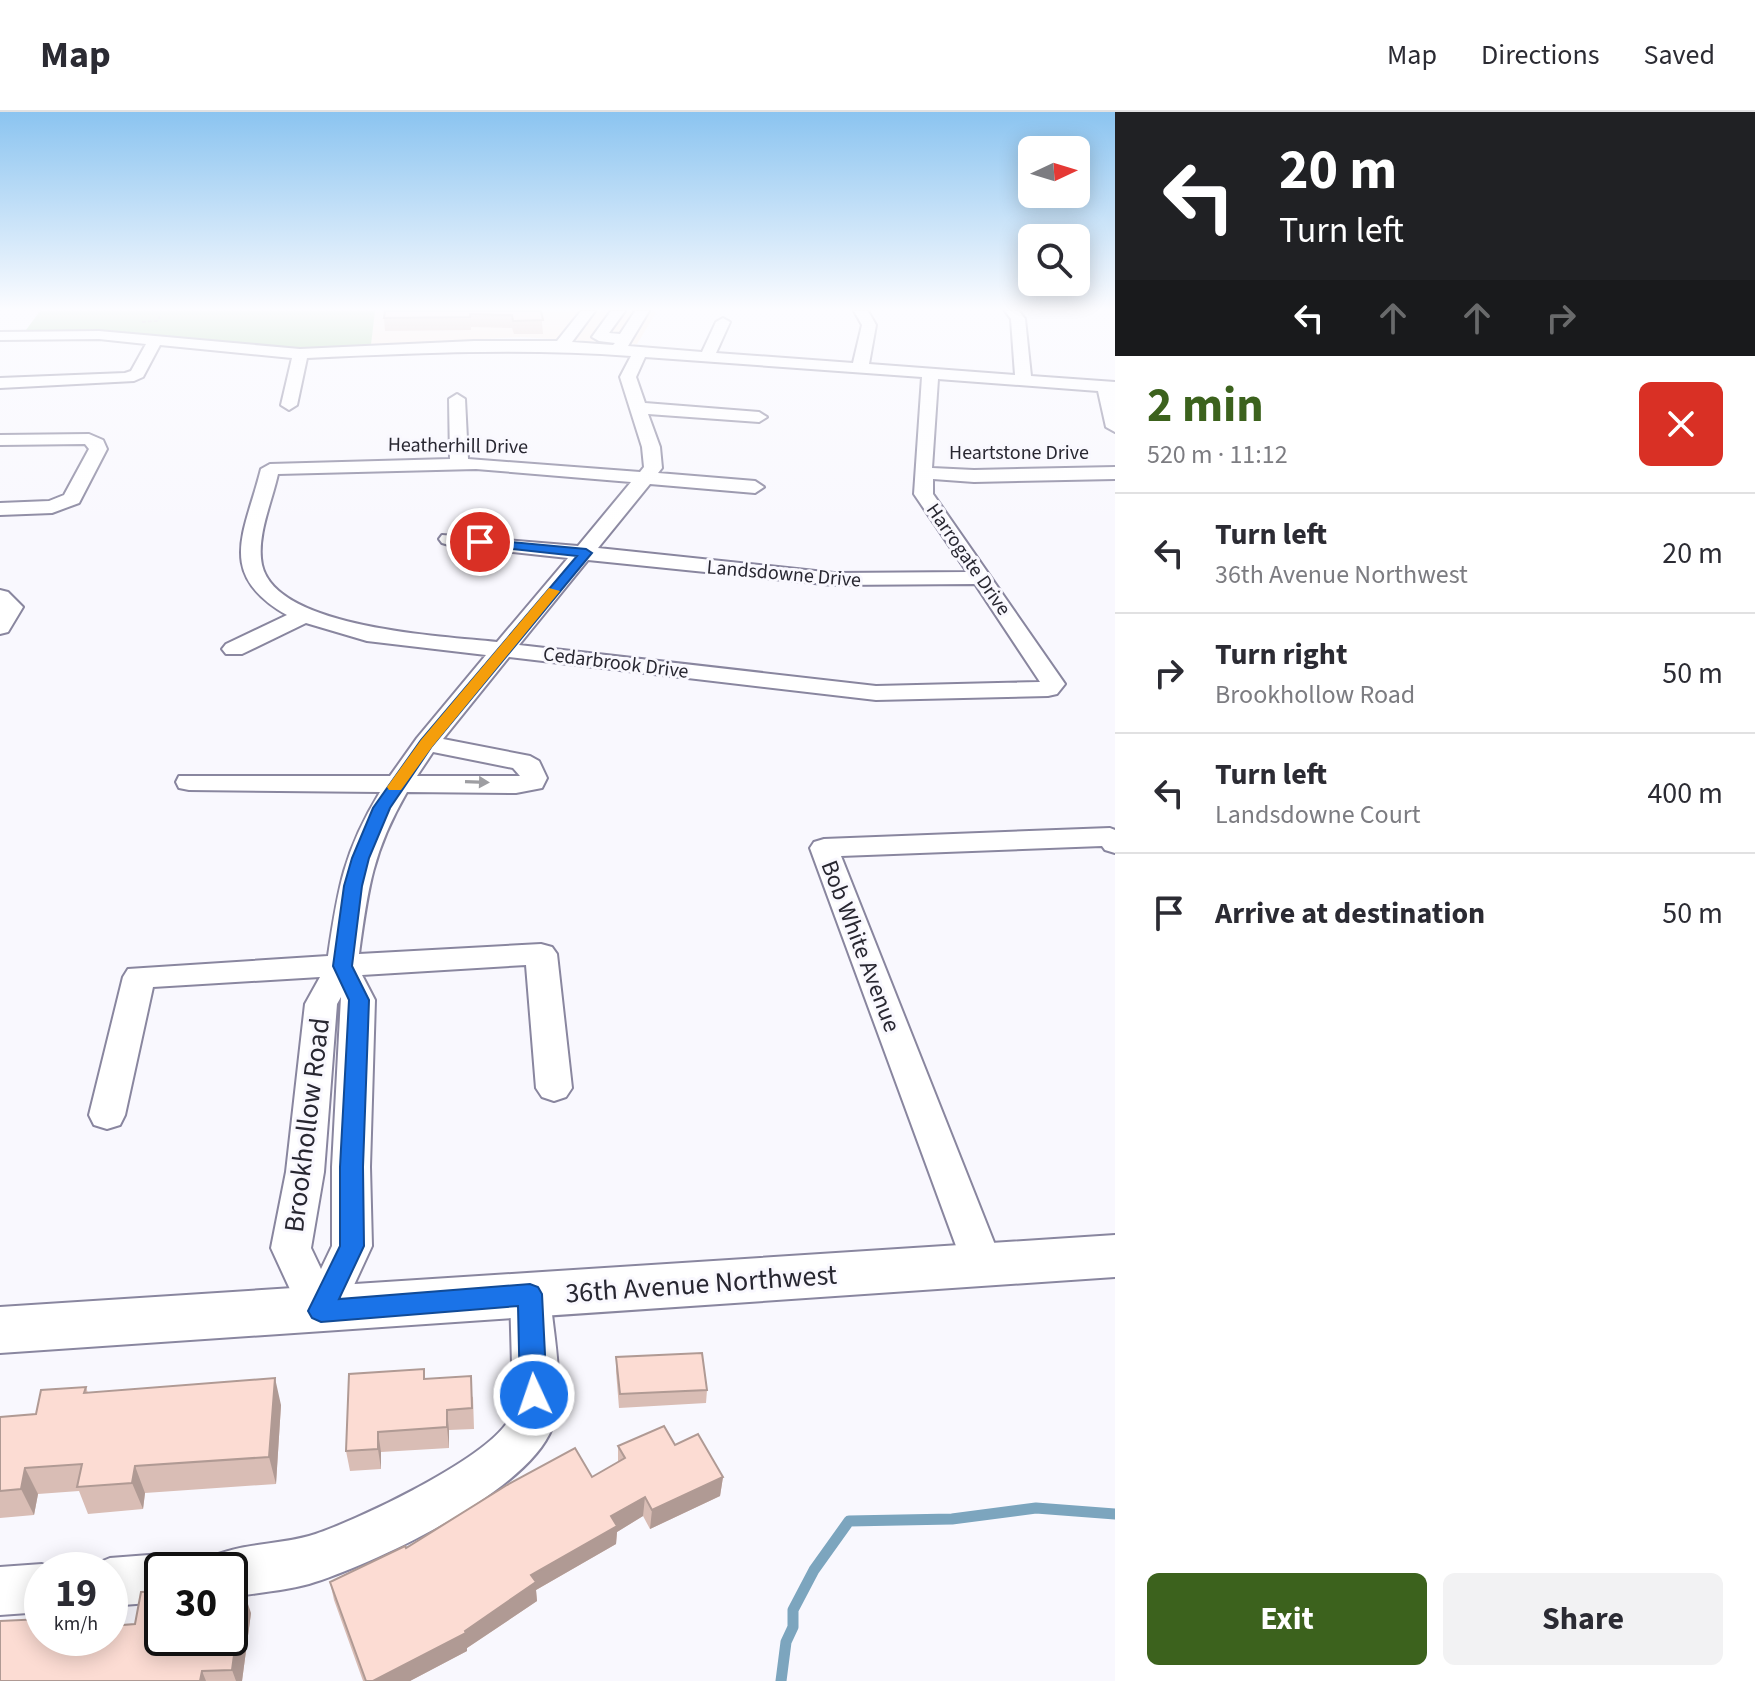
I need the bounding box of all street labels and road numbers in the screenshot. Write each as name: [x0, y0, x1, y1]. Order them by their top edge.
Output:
street label: Heatherhill Drive: [388, 431, 528, 461]
street label: Heartstone Drive: [949, 439, 1089, 467]
street label: Harrogate Drive: [919, 498, 1017, 621]
street label: Landsdowne Drive: [706, 553, 862, 595]
street label: Cedarbrook Drive: [542, 640, 690, 686]
street label: Bob White Avenue: [812, 855, 909, 1037]
street label: Brookhollow Road: [274, 1016, 340, 1235]
street label: 36th Avenue Northwest: [564, 1255, 839, 1313]

